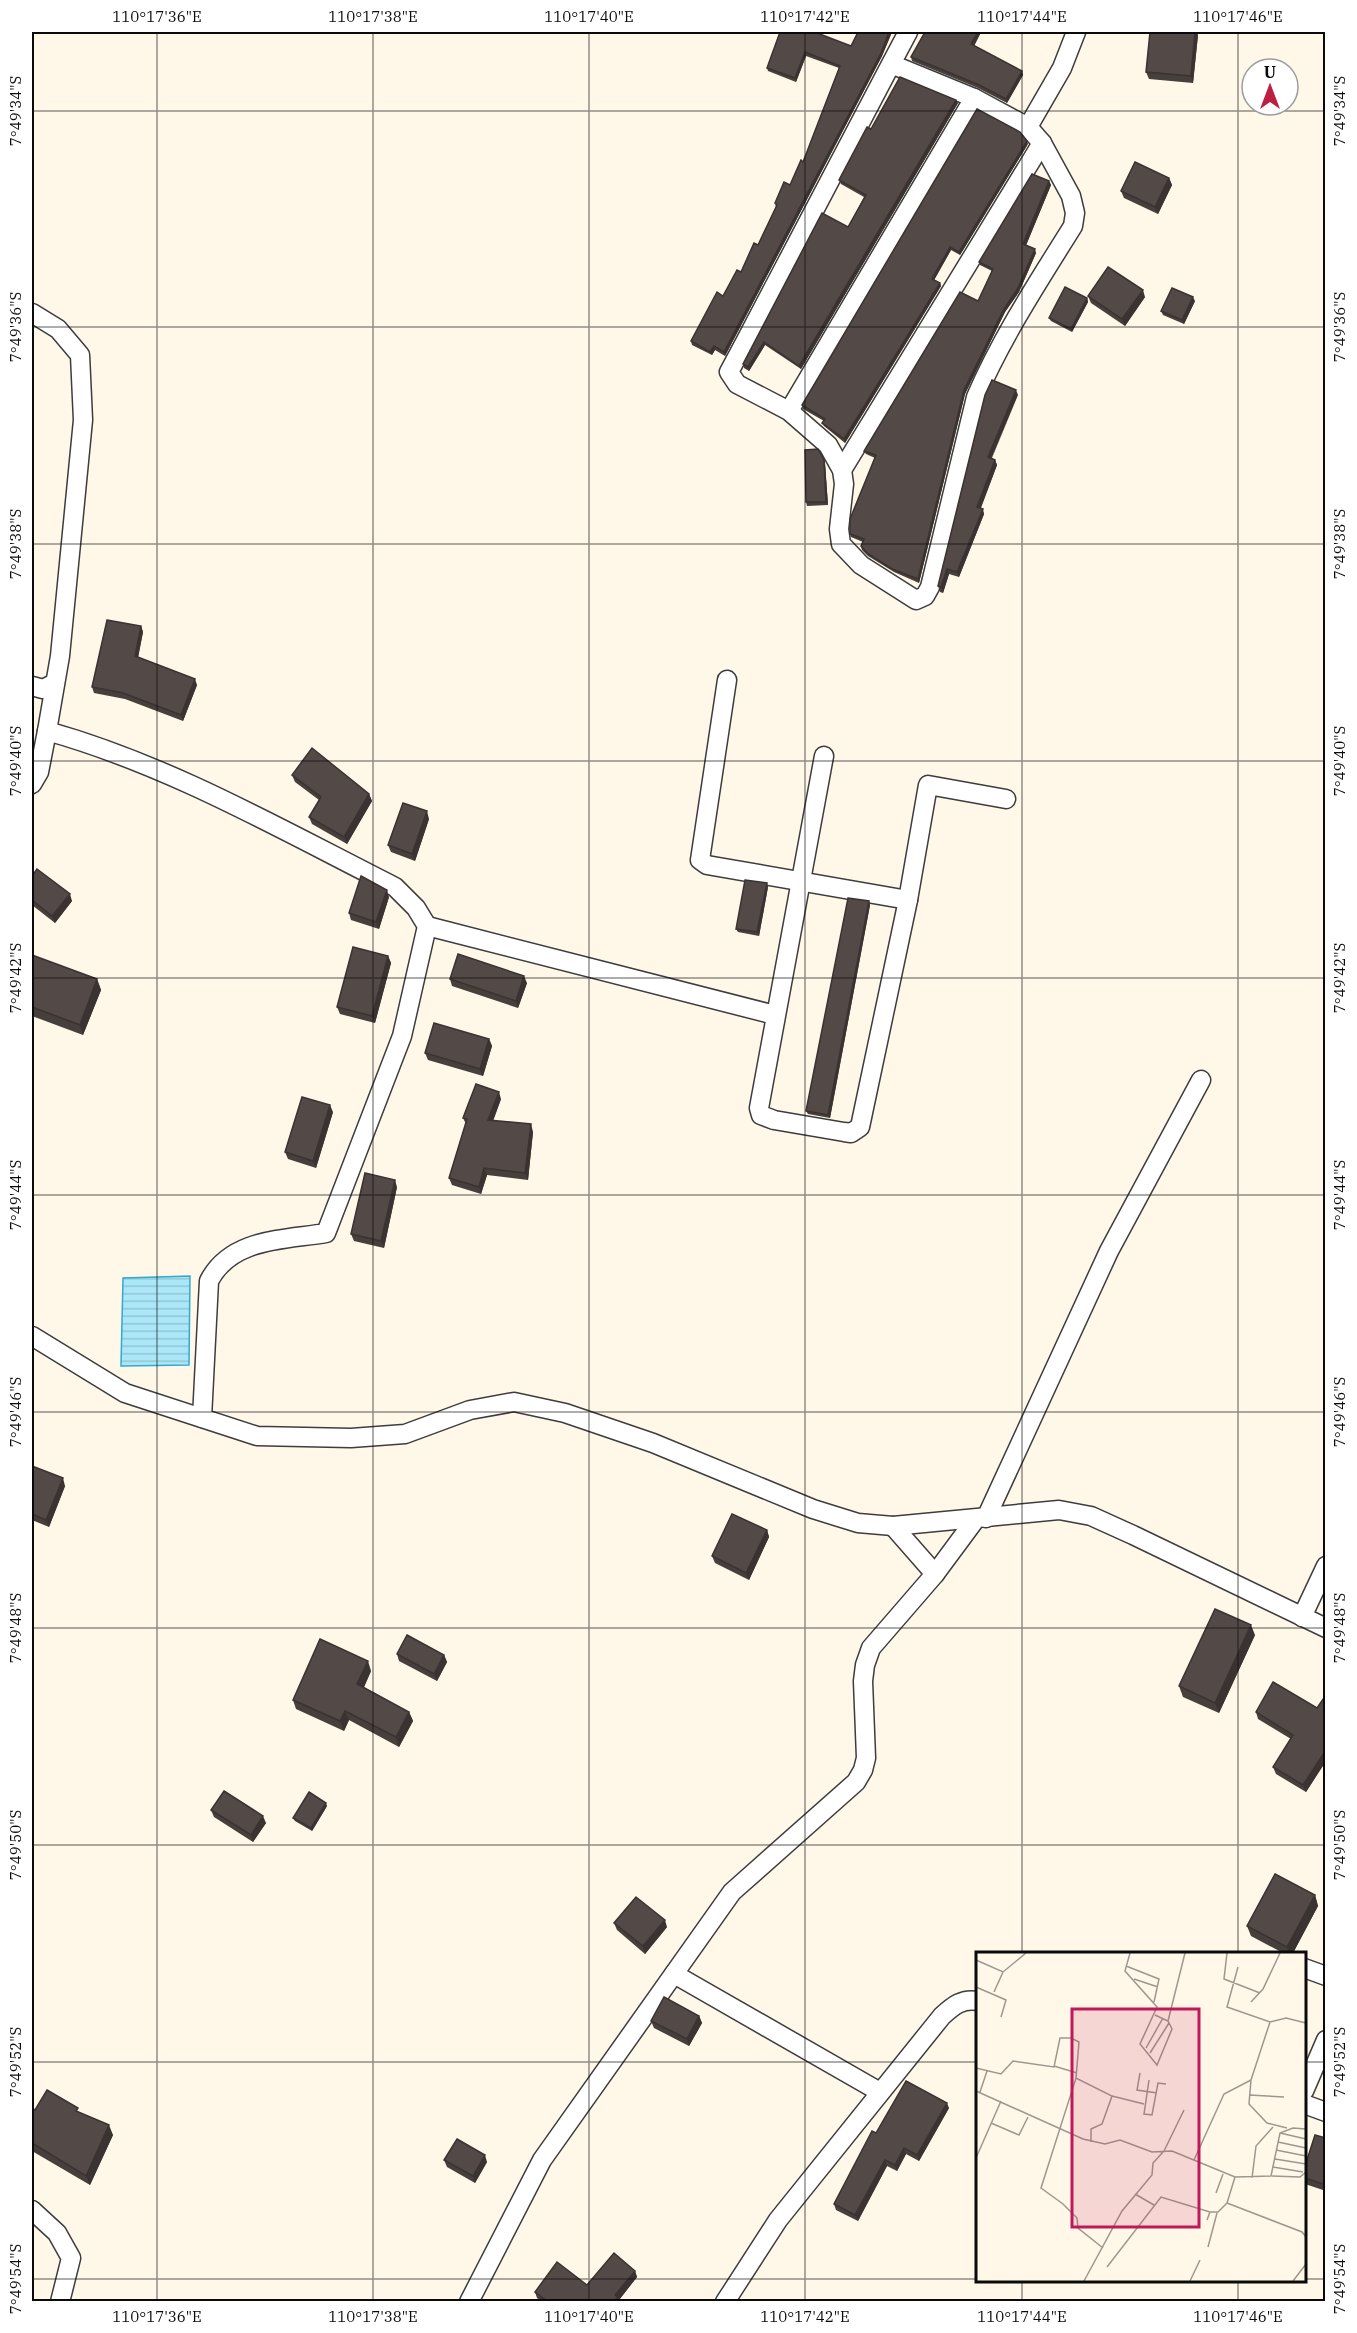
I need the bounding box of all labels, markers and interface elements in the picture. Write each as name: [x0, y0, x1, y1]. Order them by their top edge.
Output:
text: 110°17'36"E: [112, 7, 202, 26]
text: 110°17'38"E: [328, 7, 418, 26]
text: 110°17'40"E: [544, 7, 634, 26]
text: 110°17'42"E: [760, 7, 850, 26]
text: 110°17'44"E: [977, 7, 1067, 26]
text: 110°17'46"E: [1193, 7, 1283, 26]
north arrow: [1240, 57, 1300, 117]
text: U: [1264, 62, 1276, 82]
text: 7°49'34"S: [6, 76, 25, 146]
text: 7°49'34"S: [1330, 76, 1349, 146]
text: 7°49'36"S: [6, 292, 25, 362]
text: 7°49'36"S: [1330, 292, 1349, 362]
text: 7°49'38"S: [6, 509, 25, 579]
text: 7°49'38"S: [1330, 509, 1349, 579]
text: 7°49'40"S: [6, 726, 25, 796]
text: 7°49'40"S: [1330, 726, 1349, 796]
text: 7°49'42"S: [6, 943, 25, 1013]
text: 7°49'42"S: [1330, 943, 1349, 1013]
text: 7°49'44"S: [6, 1160, 25, 1230]
text: 7°49'44"S: [1330, 1160, 1349, 1230]
text: 7°49'46"S: [6, 1377, 25, 1447]
text: 7°49'46"S: [1330, 1377, 1349, 1447]
text: 7°49'48"S: [6, 1593, 25, 1663]
text: 7°49'48"S: [1330, 1593, 1349, 1663]
text: 7°49'50"S: [6, 1810, 25, 1880]
text: 7°49'50"S: [1330, 1810, 1349, 1880]
inset map: [976, 1952, 1306, 2282]
text: 7°49'52"S: [6, 2027, 25, 2097]
text: 7°49'52"S: [1330, 2027, 1349, 2097]
text: 7°49'54"S: [6, 2244, 25, 2314]
text: 7°49'54"S: [1330, 2244, 1349, 2314]
text: 110°17'36"E: [112, 2307, 202, 2326]
text: 110°17'38"E: [328, 2307, 418, 2326]
text: 110°17'40"E: [544, 2307, 634, 2326]
text: 110°17'42"E: [760, 2307, 850, 2326]
text: 110°17'44"E: [977, 2307, 1067, 2326]
text: 110°17'46"E: [1193, 2307, 1283, 2326]

